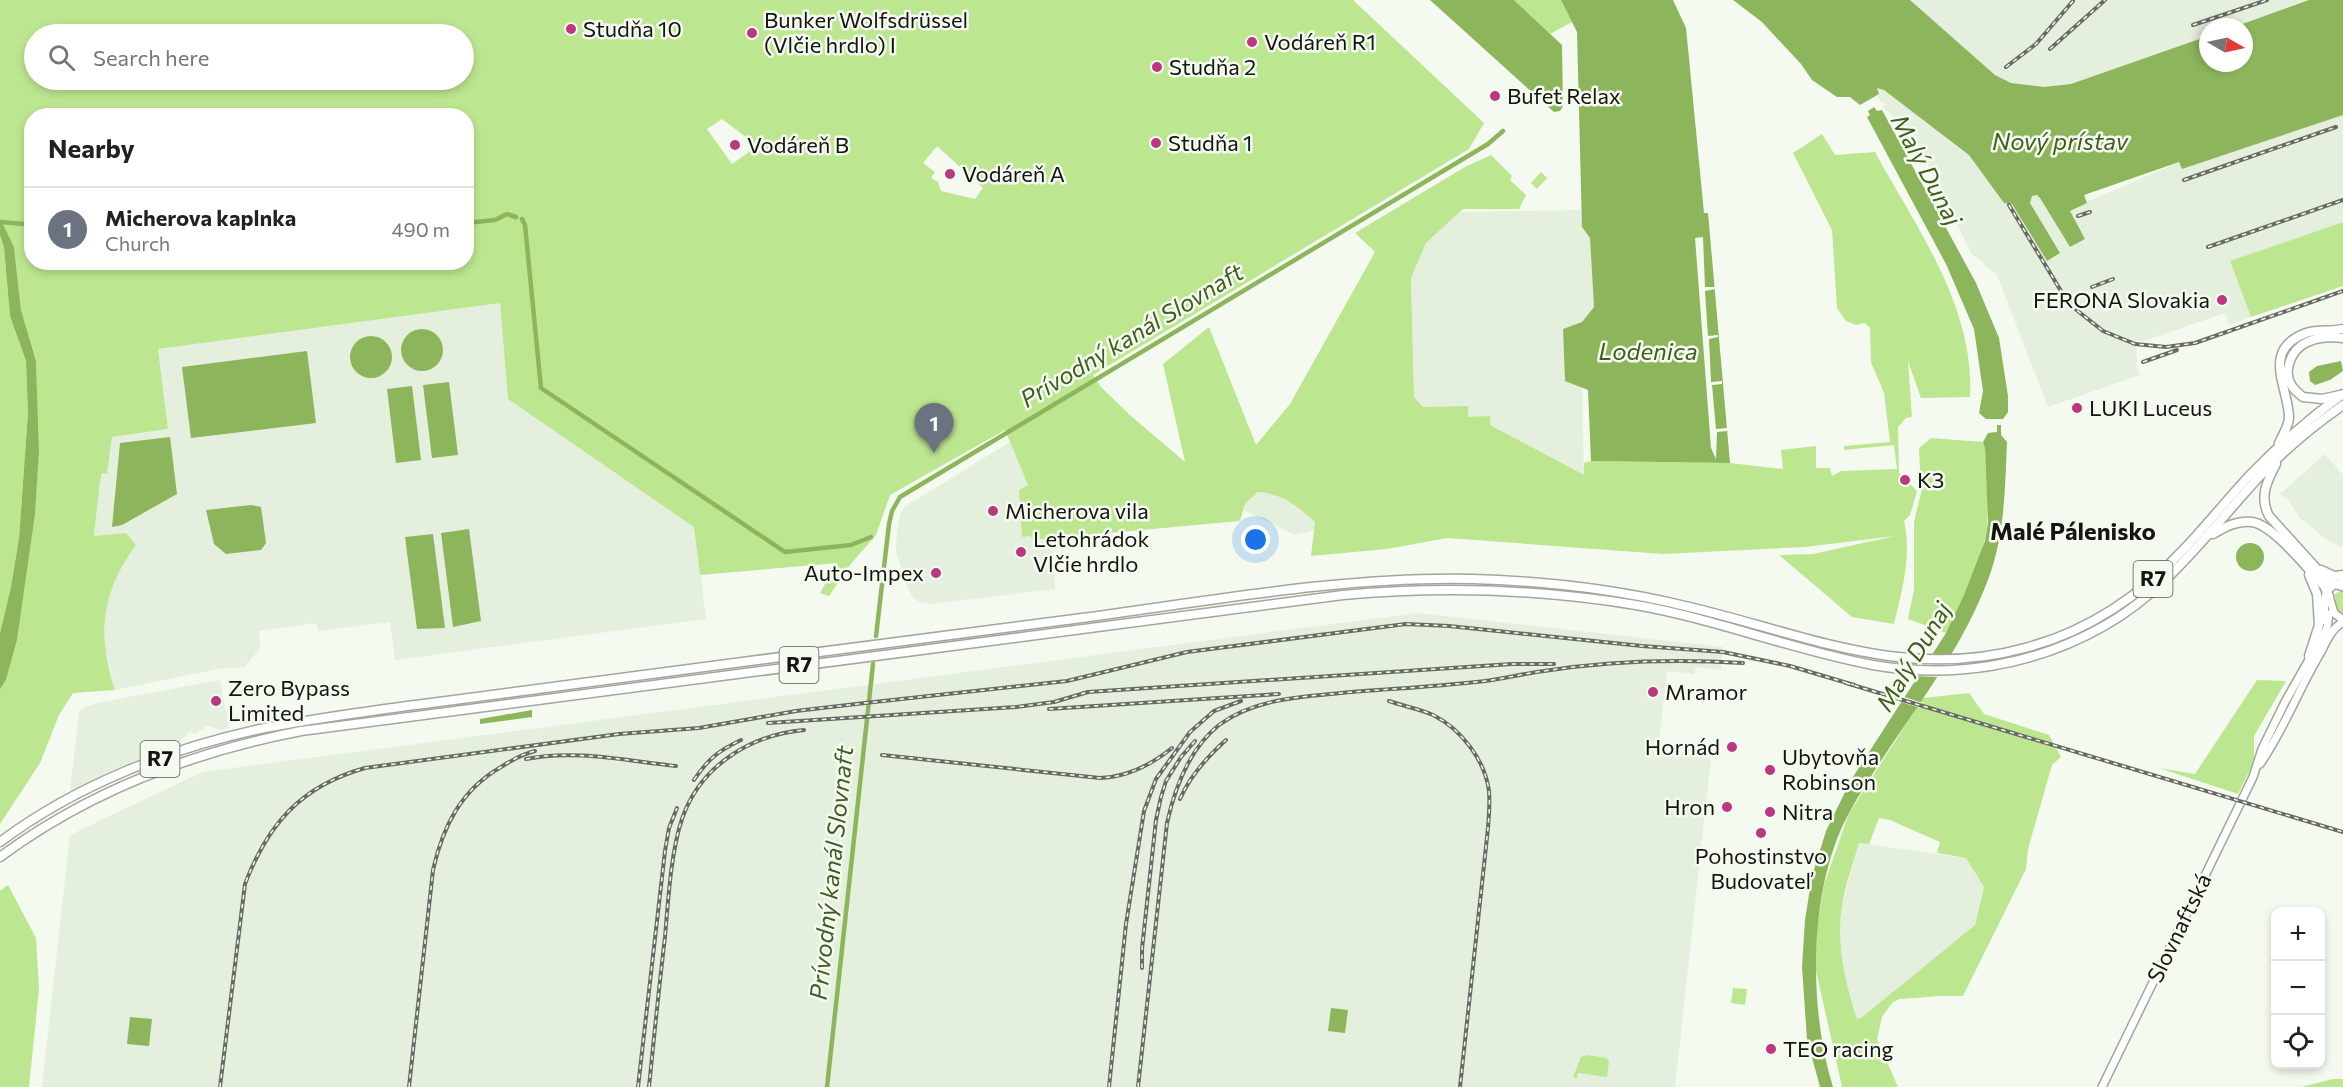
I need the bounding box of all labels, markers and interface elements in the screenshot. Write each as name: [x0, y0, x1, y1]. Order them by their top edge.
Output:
place label: Bunker Wolfsdrüssel (Vlčie hrdlo) I: [764, 6, 968, 58]
place label: Studňa 10: [583, 15, 682, 42]
north arrow: [2199, 18, 2253, 72]
marker: Studňa 10: [564, 22, 578, 36]
search box: [24, 24, 474, 90]
marker: Bunker Wolfsdrüssel (Vlčie hrdlo) I: [745, 26, 759, 40]
place label: Vodáreň R1: [1264, 28, 1376, 55]
marker: Vodáreň R1: [1245, 35, 1259, 49]
icon: search: [45, 41, 78, 74]
text: Search here: [93, 44, 209, 71]
place label: Studňa 2: [1169, 53, 1256, 80]
marker: Studňa 2: [1150, 60, 1164, 74]
place label: Bufet Relax: [1507, 82, 1621, 109]
marker: Bufet Relax: [1488, 89, 1502, 103]
water label: Malý Dunaj: [1886, 109, 1969, 231]
water label: Nový prístav: [1992, 126, 2129, 155]
place label: Studňa 1: [1168, 129, 1252, 156]
place label: Vodáreň B: [747, 131, 849, 158]
text: Nearby: [48, 132, 135, 163]
marker: Studňa 1: [1149, 136, 1163, 150]
marker: Vodáreň B: [728, 138, 742, 152]
place label: Vodáreň A: [962, 160, 1065, 187]
marker: Vodáreň A: [943, 167, 957, 181]
text: Micherova kaplnka: [105, 204, 296, 231]
text: 1: [63, 217, 72, 241]
text: 490 m: [392, 217, 450, 241]
text: Church: [105, 231, 170, 255]
water label: Prívodný kanál Slovnaft: [1014, 256, 1249, 413]
place label: FERONA Slovakia: [2033, 286, 2210, 313]
marker: FERONA Slovakia: [2215, 293, 2229, 307]
water label: Lodenica: [1599, 336, 1697, 365]
place label: LUKI Luceus: [2089, 394, 2212, 421]
marker: LUKI Luceus: [2070, 401, 2084, 415]
pin: 1: [914, 404, 954, 453]
place label: K3: [1917, 466, 1944, 493]
marker: K3: [1898, 473, 1912, 487]
place label: Micherova vila: [1005, 497, 1149, 524]
marker: Micherova vila: [986, 504, 1000, 518]
district label: Malé Pálenisko: [1990, 516, 2156, 545]
place label: Letohrádok Vlčie hrdlo: [1033, 525, 1149, 577]
your location: [1241, 525, 1270, 554]
marker: Letohrádok Vlčie hrdlo: [1014, 545, 1028, 559]
place label: Auto-Impex: [804, 559, 924, 586]
road number: R7: [2134, 561, 2172, 597]
marker: Auto-Impex: [929, 566, 943, 580]
water label: Malý Dunaj: [1869, 596, 1957, 716]
road number: R7: [780, 647, 818, 683]
place label: Zero Bypass Limited: [228, 674, 350, 726]
place label: Mramor: [1665, 678, 1747, 705]
marker: Mramor: [1646, 685, 1660, 699]
marker: Zero Bypass Limited: [209, 694, 223, 708]
place label: Hornád: [1645, 733, 1720, 760]
marker: Hornád: [1725, 740, 1739, 754]
road number: R7: [140, 741, 180, 777]
water label: Prívodný kanál Slovnaft: [803, 743, 858, 1001]
place label: Ubytovňa Robinson: [1782, 743, 1879, 795]
marker: Ubytovňa Robinson: [1763, 763, 1777, 777]
place label: Hron: [1664, 793, 1715, 820]
place label: Nitra: [1782, 798, 1833, 825]
marker: Hron: [1720, 800, 1734, 814]
marker: Nitra: [1763, 805, 1777, 819]
marker: Pohostinstvo Budovateľ: [1754, 826, 1768, 840]
place label: Pohostinstvo Budovateľ: [1695, 842, 1827, 894]
street label: Slovnaftská: [2141, 869, 2216, 987]
map controls: [2271, 907, 2325, 1069]
button: +: [2271, 907, 2325, 961]
button: −: [2271, 961, 2325, 1015]
button: locate: [2271, 1015, 2325, 1069]
place label: TEO racing: [1783, 1035, 1894, 1062]
marker: TEO racing: [1764, 1042, 1778, 1056]

